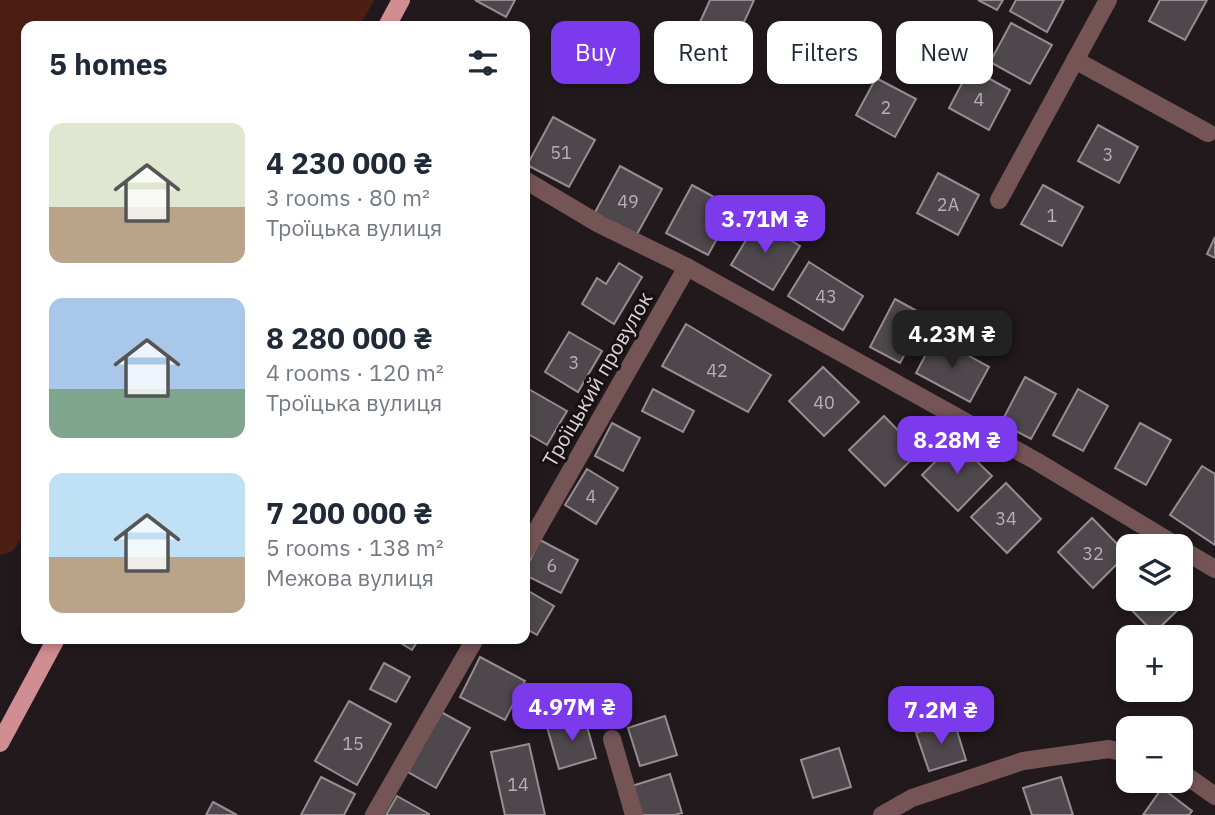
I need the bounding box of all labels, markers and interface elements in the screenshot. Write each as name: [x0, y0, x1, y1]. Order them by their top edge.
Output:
chip: Buy: [551, 21, 640, 84]
chip: Rent: [654, 21, 753, 84]
chip: Filters: [767, 21, 882, 84]
chip: New: [896, 21, 993, 84]
text: 5 homes: [49, 44, 168, 83]
icon: filters: [464, 44, 502, 82]
house number: 4: [974, 88, 985, 111]
house number: 2: [881, 96, 891, 119]
house number: 51: [550, 141, 572, 164]
text: 4 230 000 ₴: [266, 143, 433, 182]
house number: 3: [1103, 143, 1113, 166]
icon: home: [105, 151, 189, 235]
text: 3 rooms · 80 m²: [266, 182, 430, 212]
house number: 49: [617, 190, 639, 213]
house number: 2А: [937, 193, 960, 216]
pin: 3.71M ₴: [700, 196, 830, 255]
text: 3.71M ₴: [721, 203, 809, 233]
house number: 1: [1047, 204, 1057, 227]
text: Троїцька вулиця: [266, 212, 442, 242]
house number: 43: [815, 285, 837, 308]
street label: Троїцький провулок: [535, 286, 659, 472]
pin: 4.23M ₴: [887, 310, 1017, 370]
text: 8 280 000 ₴: [266, 318, 433, 357]
text: 4.23M ₴: [908, 318, 996, 348]
icon: home: [105, 326, 189, 410]
house number: 3: [569, 351, 579, 374]
text: 4 rooms · 120 m²: [266, 357, 444, 387]
house number: 42: [706, 359, 728, 382]
text: Троїцька вулиця: [266, 387, 442, 417]
house number: 40: [813, 391, 835, 414]
pin: 8.28M ₴: [892, 416, 1022, 476]
text: 8.28M ₴: [913, 424, 1001, 454]
house number: 4: [586, 485, 597, 508]
text: 7 200 000 ₴: [266, 493, 433, 532]
icon: home: [105, 501, 189, 585]
house number: 34: [995, 507, 1017, 530]
text: 5 rooms · 138 m²: [266, 532, 444, 562]
map controls: [1116, 534, 1193, 793]
button: layers: [1116, 534, 1193, 611]
house number: 32: [1082, 542, 1104, 565]
house number: 6: [547, 554, 557, 577]
text: Межова вулиця: [266, 562, 434, 592]
button: +: [1116, 625, 1193, 702]
pin: 4.97M ₴: [507, 684, 637, 743]
pin: 7.2M ₴: [884, 686, 998, 746]
text: 4.97M ₴: [528, 691, 616, 721]
text: 7.2M ₴: [904, 694, 978, 724]
button: −: [1116, 716, 1193, 793]
house number: 15: [342, 732, 364, 755]
house number: 14: [507, 773, 529, 796]

